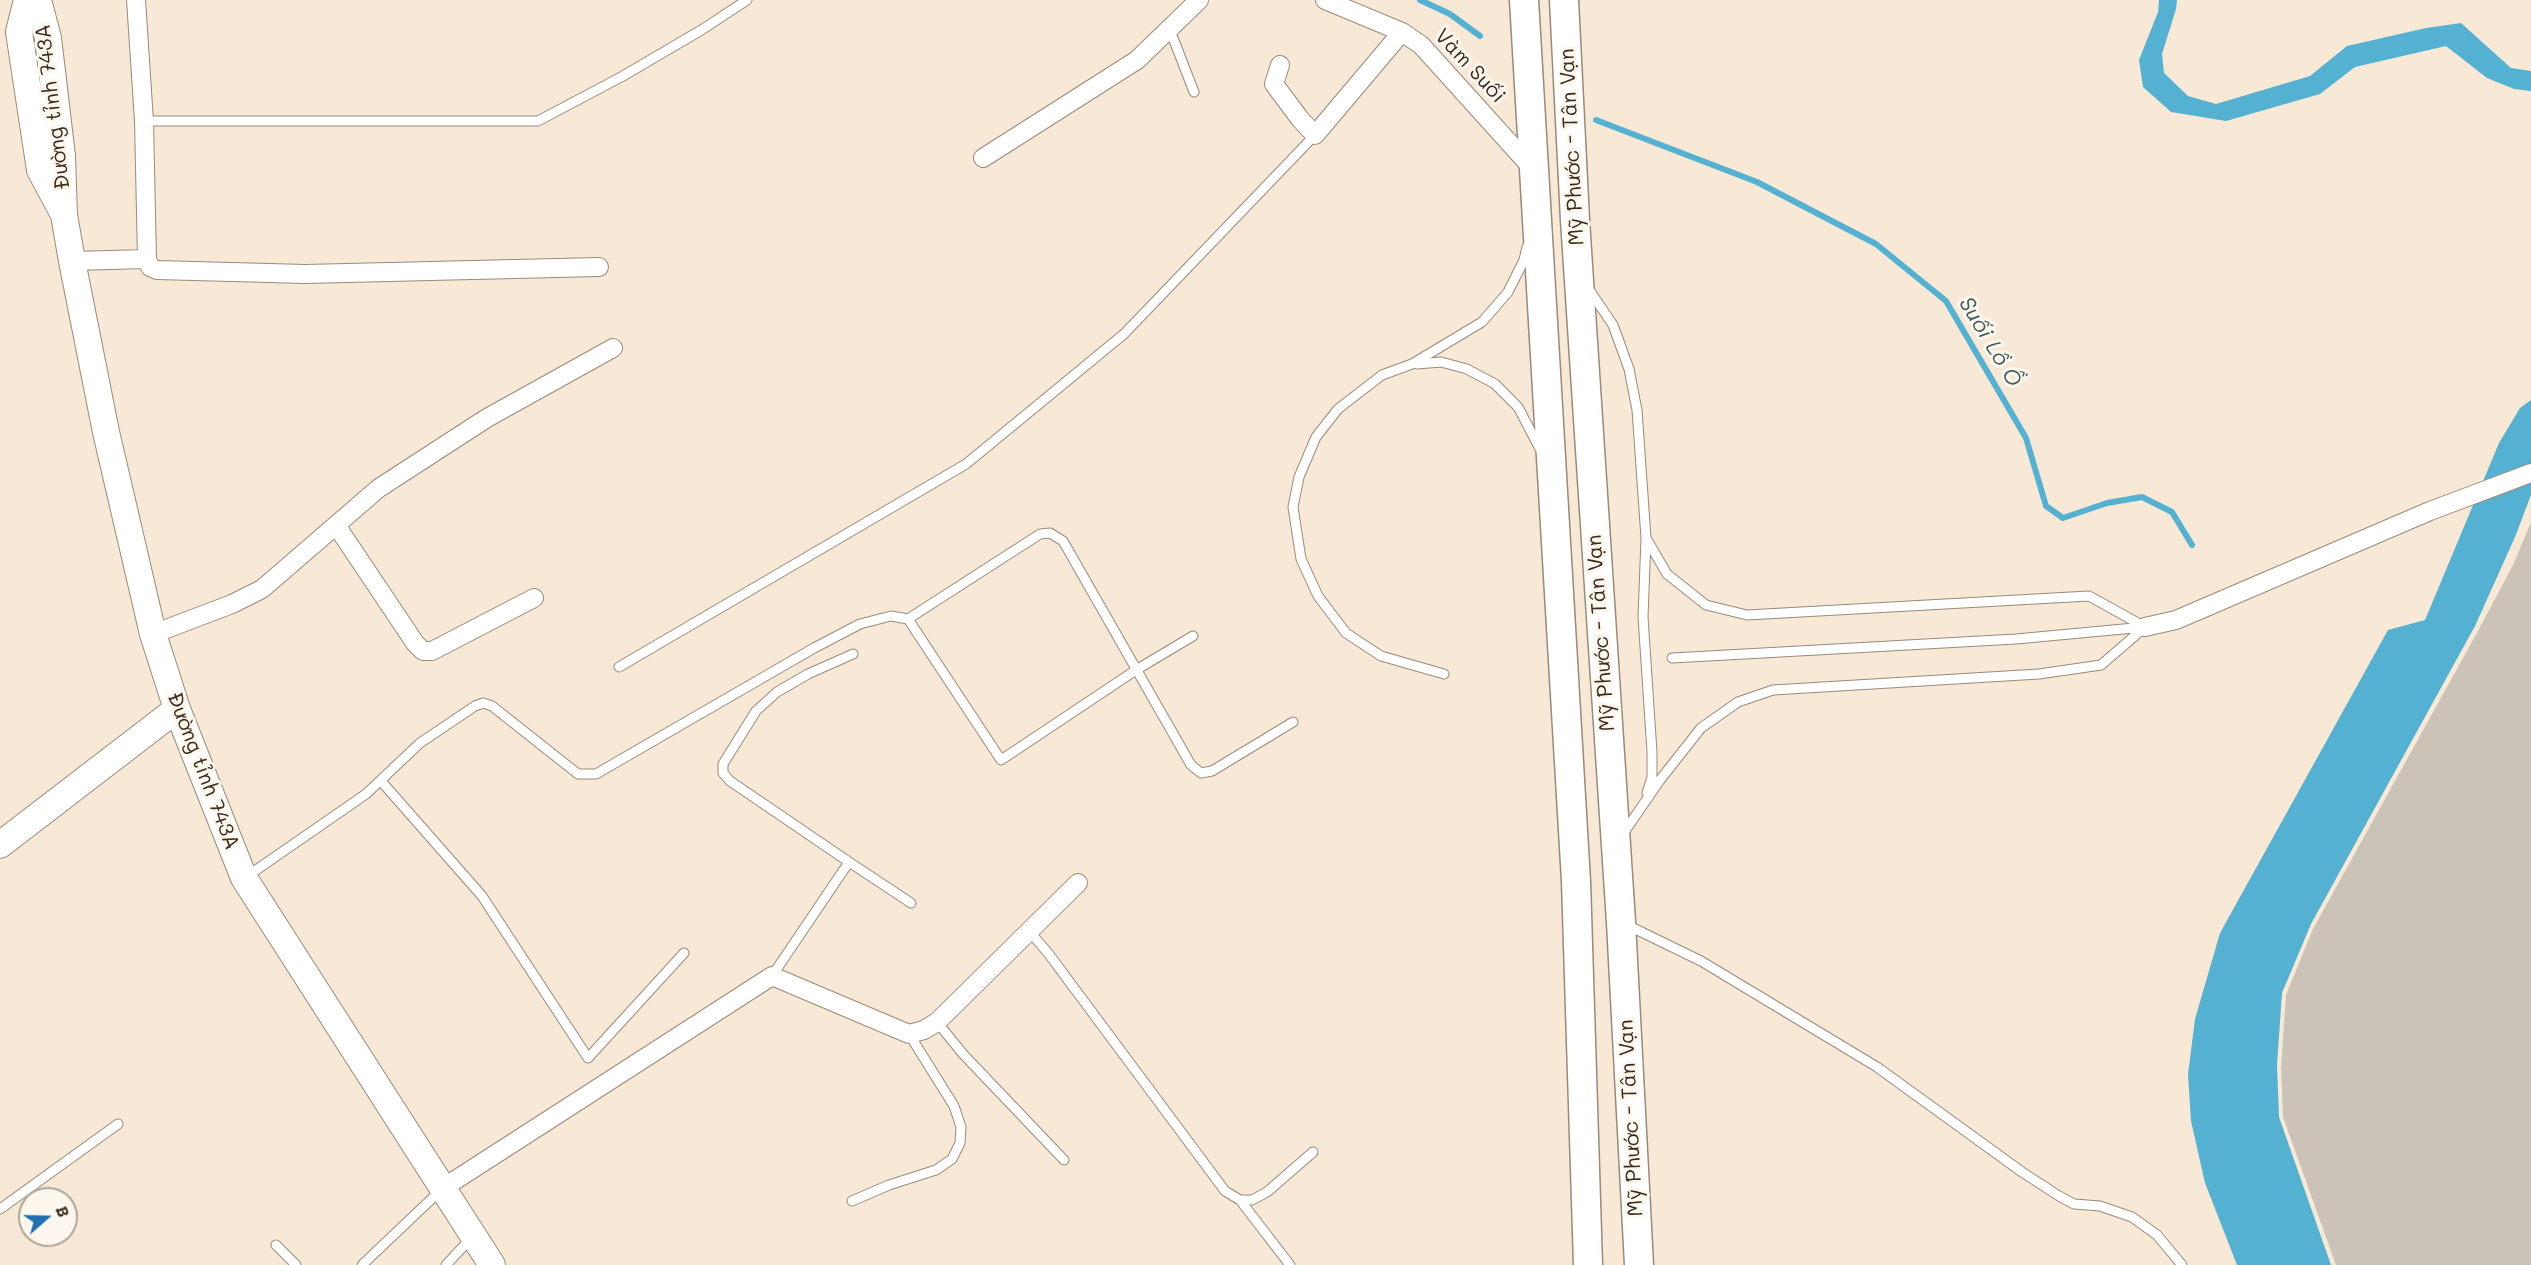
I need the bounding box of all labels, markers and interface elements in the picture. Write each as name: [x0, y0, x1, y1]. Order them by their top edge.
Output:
street label: Đường tỉnh 743A: [30, 23, 76, 191]
street label: Vàm Suối: [1429, 24, 1511, 108]
street label: Mỹ Phước - Tân Vạn: [1554, 48, 1590, 246]
water label: Suối Lồ Ồ: [1953, 292, 2027, 392]
street label: Mỹ Phước - Tân Vạn: [1582, 534, 1620, 732]
street label: Đường tỉnh 743A: [161, 689, 245, 853]
street label: Mỹ Phước - Tân Vạn: [1613, 1019, 1649, 1217]
north arrow: [18, 1187, 78, 1247]
text: B: [52, 1203, 75, 1220]

